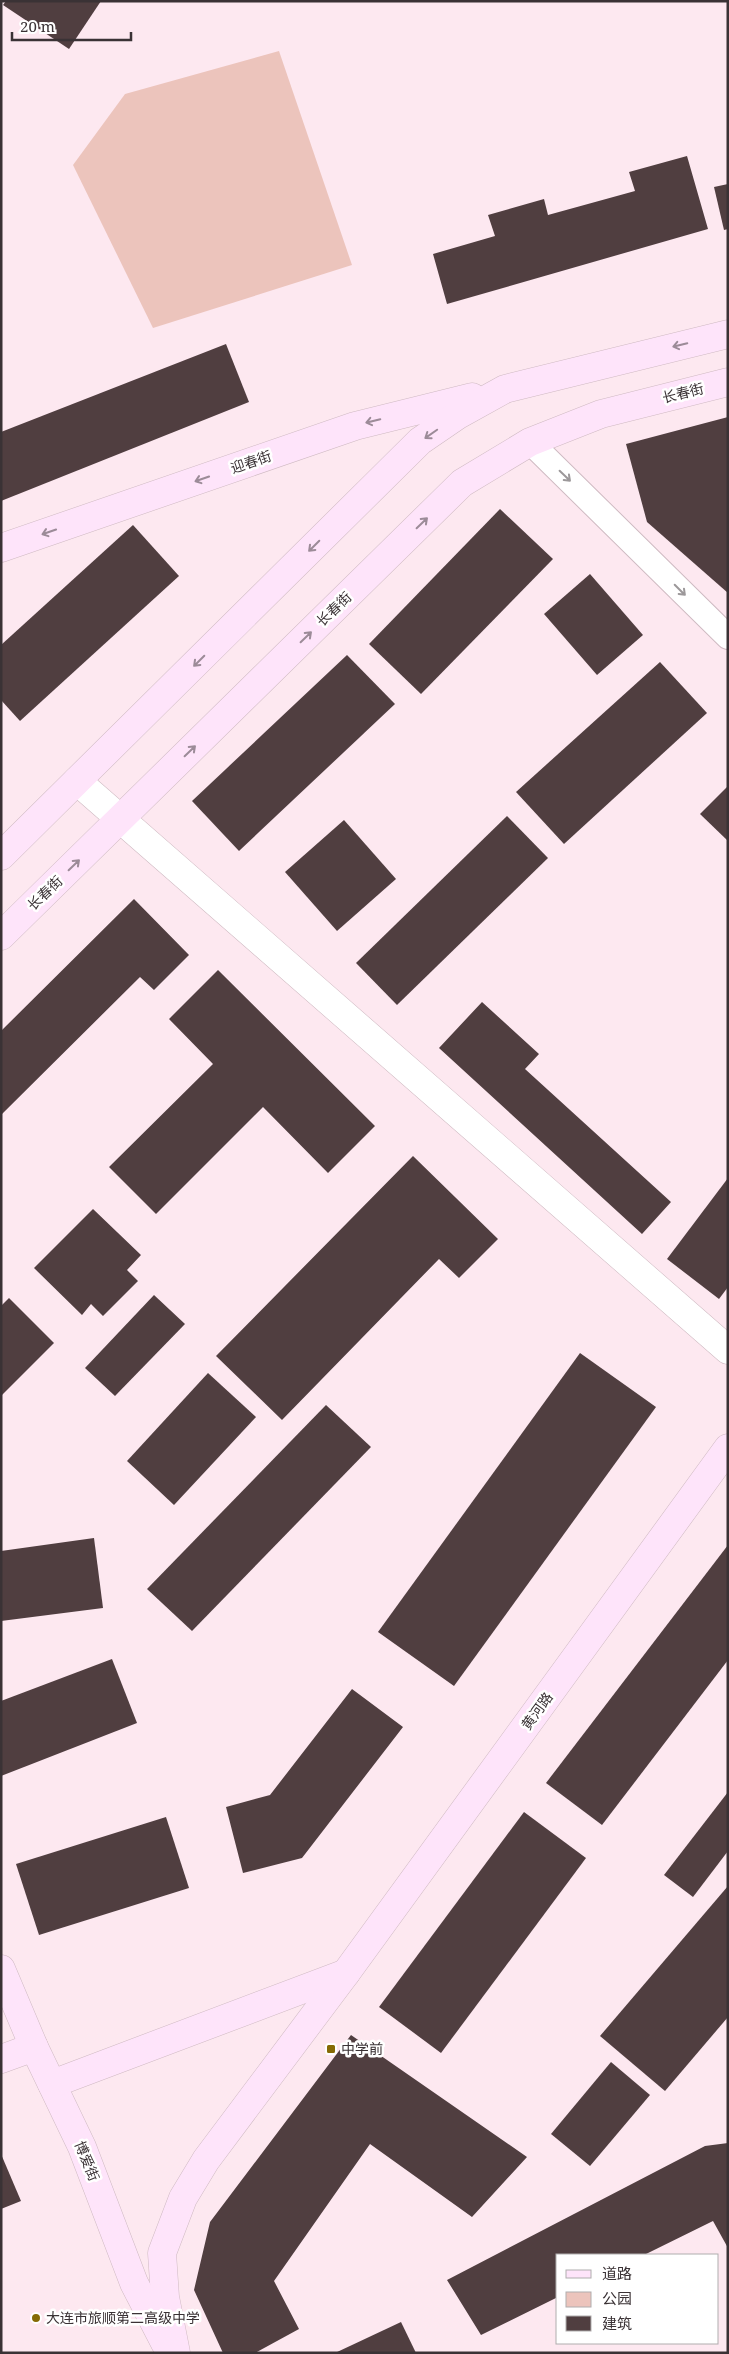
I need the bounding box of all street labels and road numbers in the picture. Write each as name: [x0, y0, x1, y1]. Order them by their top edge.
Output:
street label: 长春街: [660, 378, 706, 407]
street label: 迎春街: [228, 446, 274, 477]
street label: 长春街: [312, 587, 355, 630]
street label: 长春街: [23, 871, 66, 914]
street label: 黄河路: [517, 1688, 557, 1733]
street label: 博爱街: [71, 2138, 104, 2184]

